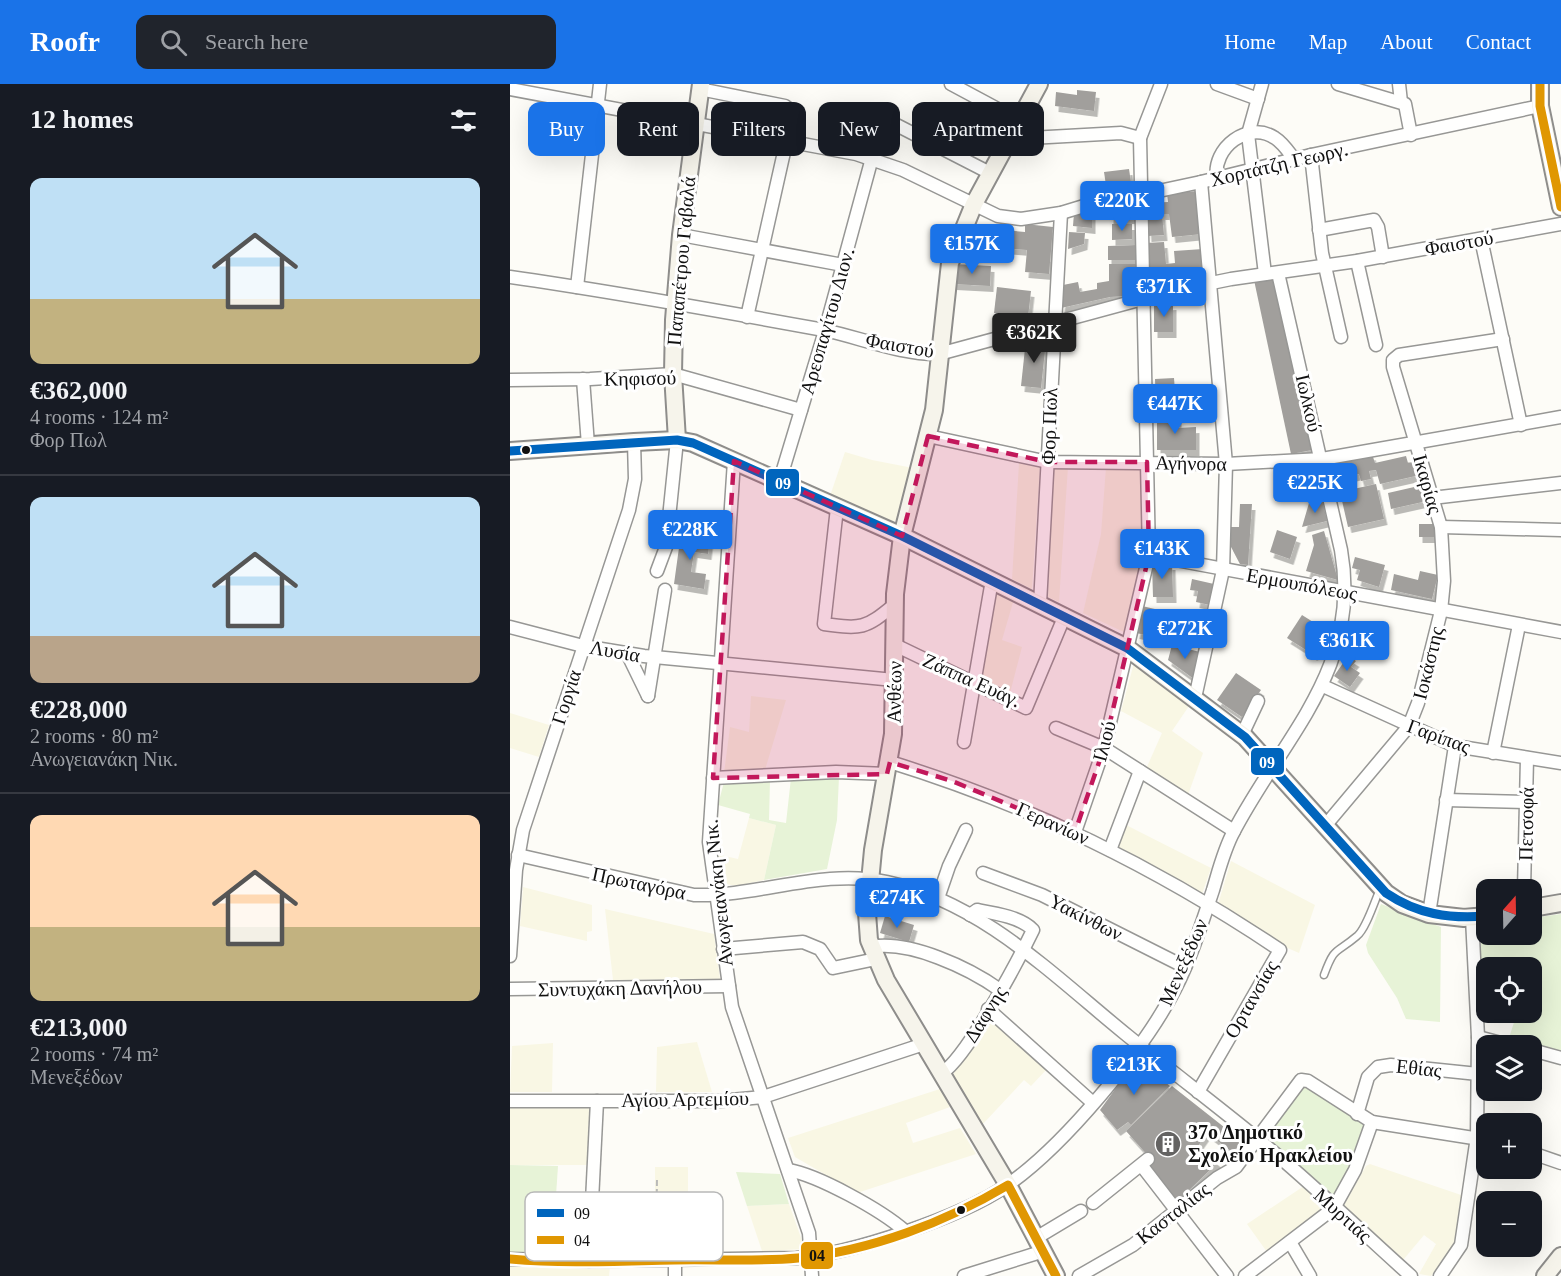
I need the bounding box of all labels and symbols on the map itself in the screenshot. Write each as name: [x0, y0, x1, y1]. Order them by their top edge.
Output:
street label: Χορτάτζη Γεωργ.: [1208, 137, 1350, 192]
street label: Παπαπέτρου Γαβαλά: [663, 175, 700, 347]
pin: €220K: [1080, 181, 1164, 232]
pin: €157K: [930, 224, 1014, 275]
street label: Φαιστού: [1423, 226, 1495, 260]
street label: Αρεοπαγίτου Διον.: [796, 245, 859, 397]
pin: €371K: [1122, 267, 1206, 318]
pin: €362K: [992, 313, 1076, 364]
street label: Φαιστού: [864, 328, 936, 362]
street label: Κηφισού: [604, 366, 677, 391]
street label: Ιωλκού: [1292, 372, 1326, 434]
pin: €447K: [1133, 384, 1217, 435]
street label: Φορ Πωλ: [1037, 387, 1062, 465]
unlabelled marker: [520, 444, 532, 456]
street label: Αγήνορα: [1155, 451, 1228, 476]
street label: Ικαρίας: [1408, 452, 1447, 517]
pin: €225K: [1273, 463, 1357, 514]
line badge: 09: [765, 468, 800, 497]
text: 09: [775, 475, 791, 492]
pin: €228K: [648, 510, 732, 561]
pin: €143K: [1120, 529, 1204, 580]
street label: Ερμουπόλεως: [1245, 563, 1359, 606]
pin: €272K: [1143, 609, 1227, 660]
pin: €361K: [1305, 621, 1389, 672]
street label: Ιοκάστης: [1408, 624, 1449, 702]
street label: Λυσία: [588, 636, 643, 666]
street label: Ζάππα Ευάγ.: [919, 649, 1024, 712]
street label: Ανθέων: [882, 661, 906, 723]
street label: Γοργία: [547, 666, 586, 727]
street label: Γαρίπας: [1404, 714, 1474, 759]
street label: Ιλιού: [1088, 718, 1120, 764]
line badge: 09: [1250, 747, 1285, 776]
text: 09: [1259, 754, 1275, 771]
street label: Πετσοφά: [1514, 786, 1539, 861]
street label: Γερανίων: [1013, 797, 1093, 850]
street label: Ανωγειανάκη Νικ.: [699, 818, 738, 968]
street label: Πρωταγόρα: [590, 862, 688, 905]
pin: €274K: [855, 878, 939, 929]
north arrow: [1476, 879, 1542, 945]
street label: Υακίνθων: [1046, 889, 1126, 945]
street label: Μενεξέδων: [1154, 915, 1212, 1009]
street label: Ορτανσίας: [1220, 956, 1283, 1042]
street label: Συντυχάκη Δανήλου: [538, 976, 702, 1001]
street label: Δάφνης: [959, 982, 1012, 1047]
pin: €213K: [1092, 1045, 1176, 1096]
street label: Εθίας: [1395, 1055, 1443, 1081]
street label: Αγίου Αρτεμίου: [621, 1087, 749, 1112]
place label: 37ο Δημοτικό Σχολείο Ηρακλείου: [1188, 1121, 1353, 1167]
building icon: 37ο Δημοτικό Σχολείο Ηρακλείου: [1153, 1129, 1183, 1159]
street label: Κασταλίας: [1132, 1178, 1214, 1248]
street label: Μυρτιάς: [1309, 1184, 1376, 1247]
legend: [525, 1192, 723, 1261]
unlabelled marker: [955, 1204, 967, 1216]
text: 09: [574, 1205, 590, 1222]
text: 04: [574, 1232, 590, 1249]
line badge: 04: [800, 1241, 834, 1270]
text: 04: [809, 1247, 825, 1264]

